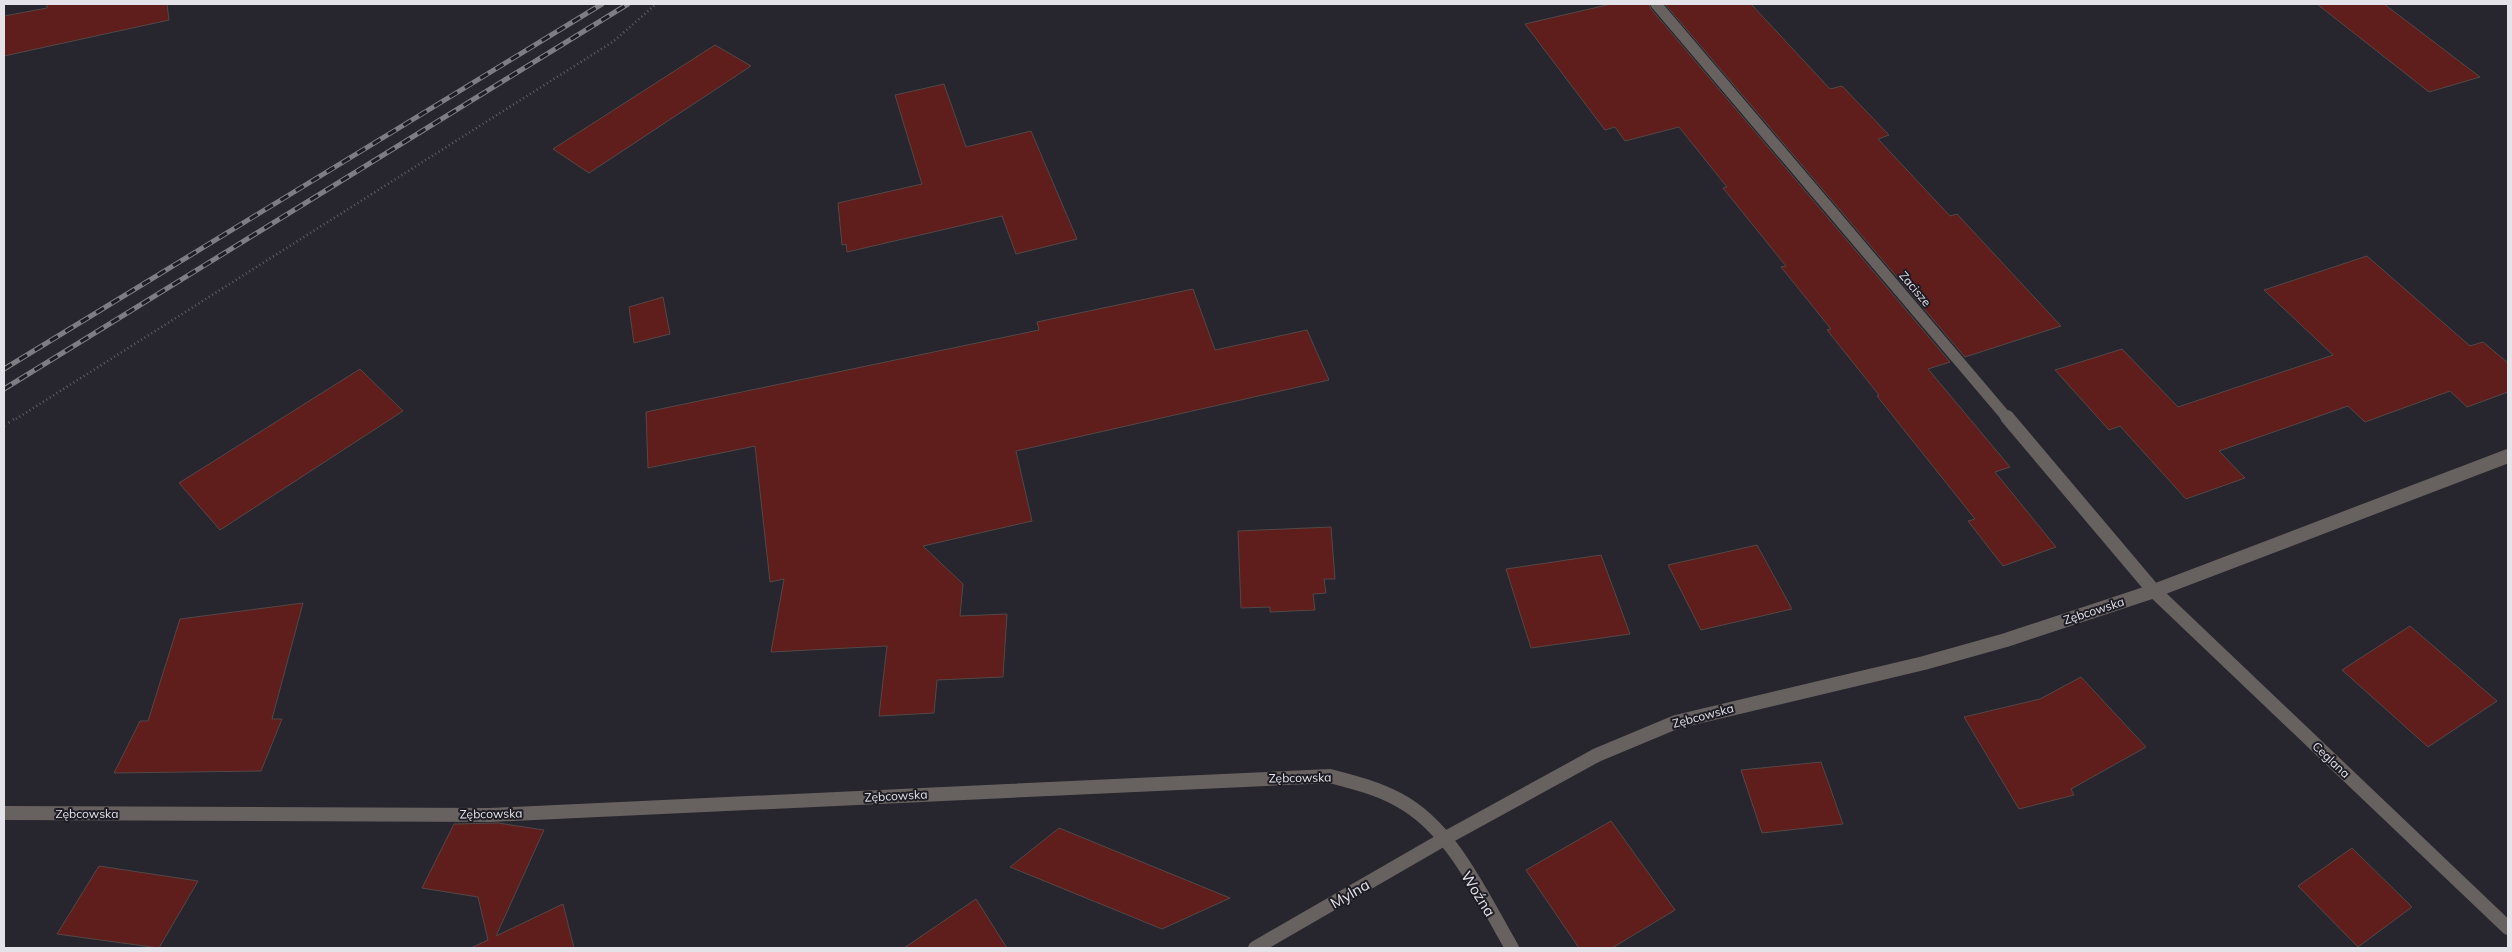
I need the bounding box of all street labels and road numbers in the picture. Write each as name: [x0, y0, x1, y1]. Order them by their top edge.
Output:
street label: Zacisze: [1896, 268, 1934, 309]
street label: Zębcowska: [2062, 594, 2126, 627]
street label: Zębcowska: [1671, 700, 1735, 731]
street label: Ceglana: [2309, 739, 2353, 781]
street label: Zębcowska: [1268, 769, 1332, 786]
street label: Zębcowska: [864, 786, 928, 805]
street label: Zębcowska: [459, 805, 523, 822]
street label: Zębcowska: [56, 806, 118, 821]
street label: Woźna: [1457, 868, 1500, 920]
street label: Mylna: [1327, 875, 1373, 912]

